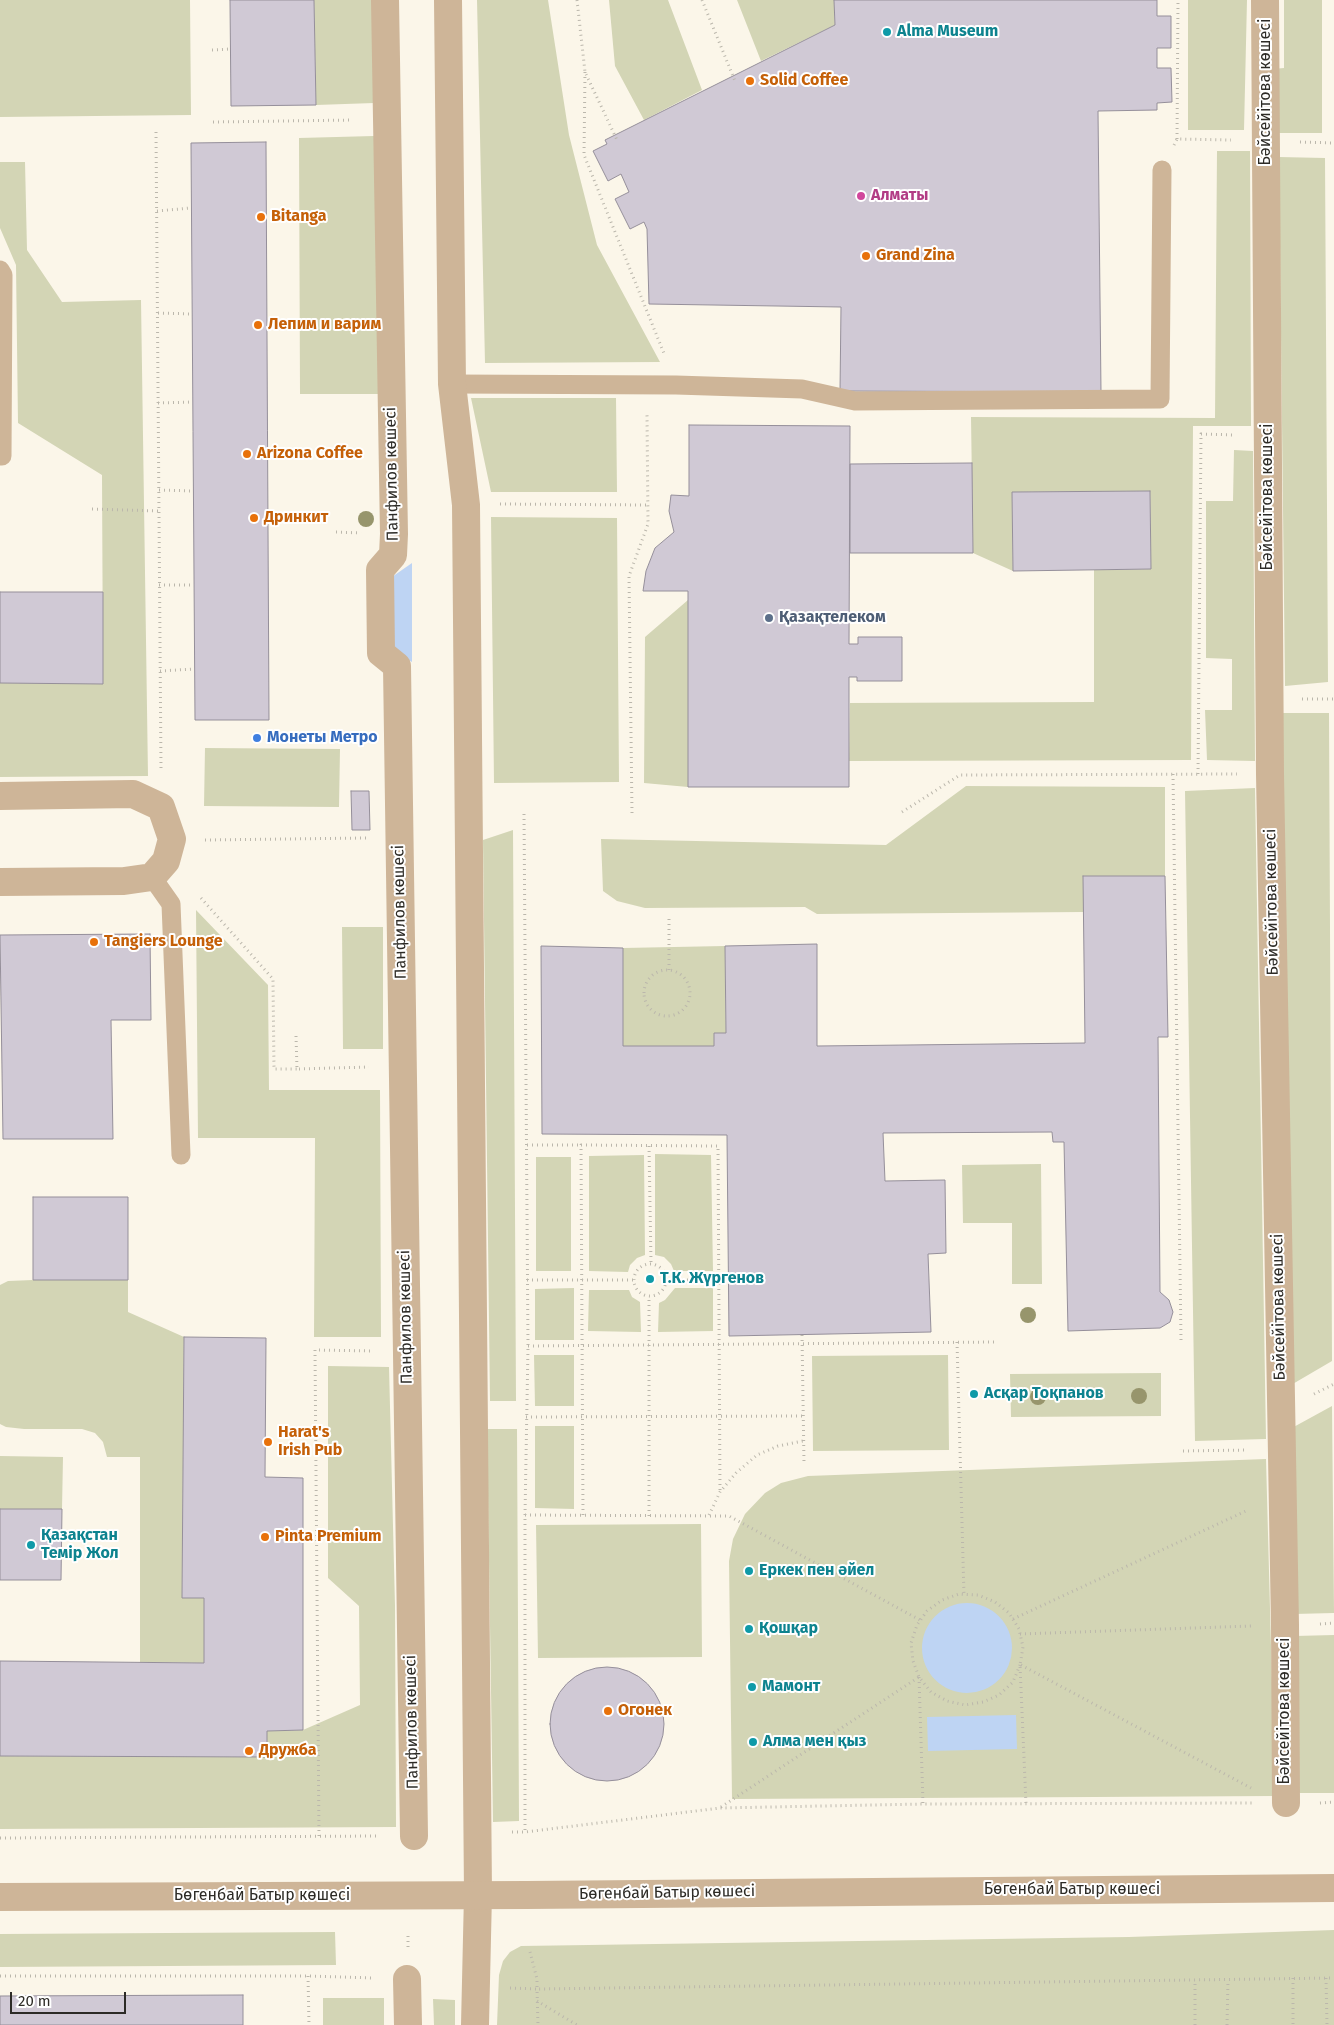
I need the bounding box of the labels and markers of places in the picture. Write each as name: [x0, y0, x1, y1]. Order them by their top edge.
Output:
place label: Alma Museum: [897, 22, 998, 42]
marker: Alma Museum: [881, 26, 893, 38]
place label: Solid Coffee: [760, 71, 848, 91]
marker: Solid Coffee: [744, 75, 756, 87]
place label: Алматы: [871, 186, 928, 206]
marker: Алматы: [855, 190, 867, 202]
place label: Bitanga: [271, 207, 327, 227]
marker: Bitanga: [255, 211, 267, 223]
place label: Grand Zina: [876, 246, 955, 266]
marker: Grand Zina: [860, 250, 872, 262]
place label: Лепим и варим: [268, 315, 381, 335]
marker: Лепим и варим: [252, 319, 264, 331]
place label: Arizona Coffee: [257, 444, 363, 464]
marker: Arizona Coffee: [241, 448, 253, 460]
place label: Дринкит: [264, 508, 328, 528]
marker: Дринкит: [248, 512, 260, 524]
place label: Қазақтелеком: [779, 608, 886, 628]
marker: Қазақтелеком: [763, 612, 775, 624]
place label: Монеты Метро: [267, 728, 378, 748]
marker: Монеты Метро: [251, 732, 263, 744]
place label: Tangiers Lounge: [104, 932, 223, 952]
marker: Tangiers Lounge: [88, 936, 100, 948]
place label: Т.К. Жүргенов: [660, 1269, 764, 1289]
marker: Т.К. Жүргенов: [644, 1273, 656, 1285]
place label: Асқар Тоқпанов: [984, 1384, 1104, 1404]
marker: Асқар Тоқпанов: [968, 1388, 980, 1400]
place label: Harat's Irish Pub: [278, 1423, 342, 1461]
marker: Harat's Irish Pub: [262, 1436, 274, 1448]
place label: Қазақстан Темір Жол: [41, 1526, 119, 1564]
place label: Pinta Premium: [275, 1527, 382, 1547]
marker: Pinta Premium: [259, 1531, 271, 1543]
marker: Қазақстан Темір Жол: [25, 1539, 37, 1551]
place label: Еркек пен әйел: [759, 1561, 874, 1581]
marker: Еркек пен әйел: [743, 1565, 755, 1577]
place label: Қошқар: [759, 1619, 818, 1639]
marker: Қошқар: [743, 1623, 755, 1635]
place label: Мамонт: [762, 1677, 820, 1697]
marker: Мамонт: [746, 1681, 758, 1693]
place label: Огонек: [618, 1701, 672, 1721]
marker: Огонек: [602, 1705, 614, 1717]
place label: Алма мен қыз: [763, 1732, 867, 1752]
marker: Алма мен қыз: [747, 1736, 759, 1748]
place label: Дружба: [259, 1741, 317, 1761]
marker: Дружба: [243, 1745, 255, 1757]

